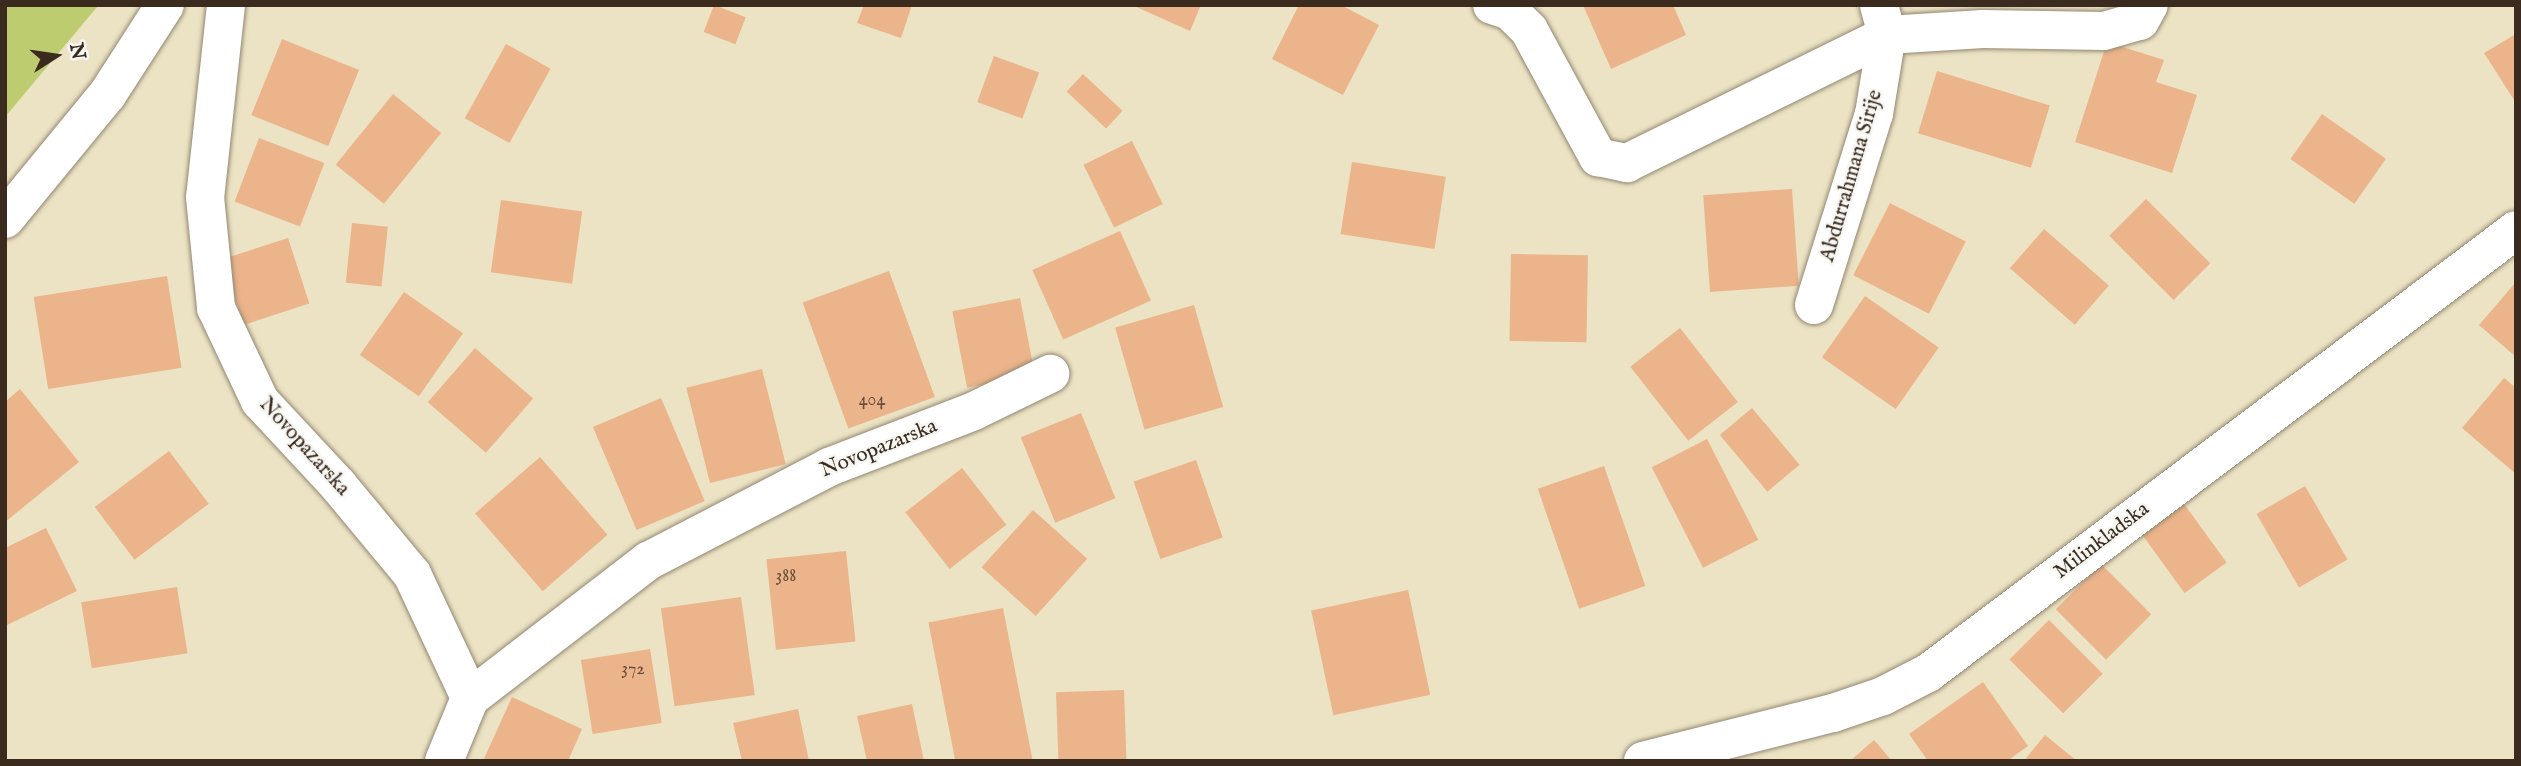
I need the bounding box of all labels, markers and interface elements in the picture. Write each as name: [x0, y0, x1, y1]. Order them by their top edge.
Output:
north arrow: [21, 21, 91, 91]
text: N: [63, 41, 90, 62]
street label: Abdurrahmana Sirije: [1815, 87, 1889, 265]
house number: 404: [859, 390, 885, 412]
street label: Novopazarska: [253, 393, 355, 501]
street label: Novopazarska: [817, 414, 941, 484]
street label: Milinkladska: [2049, 497, 2155, 585]
house number: 388: [776, 566, 796, 588]
house number: 372: [621, 659, 645, 681]

